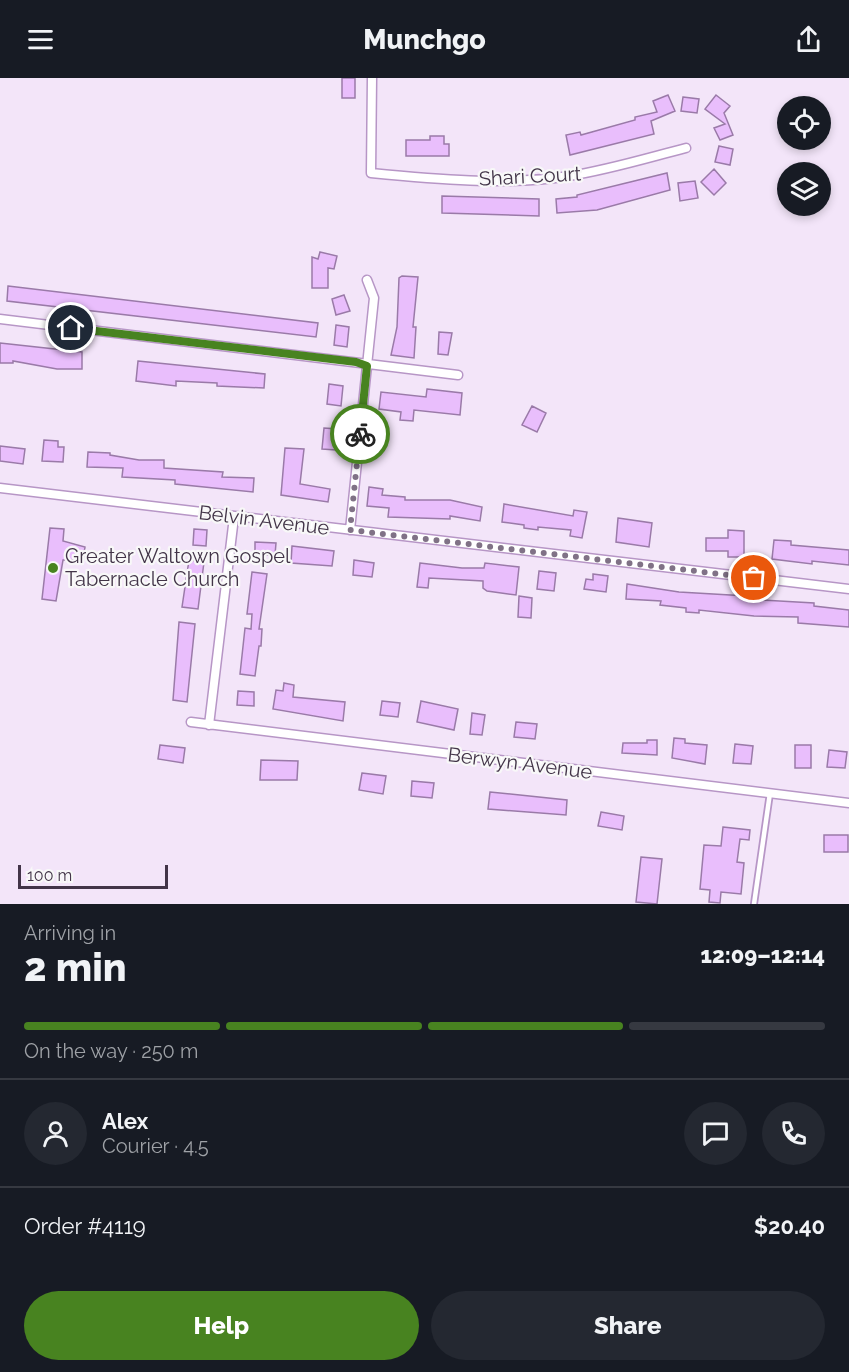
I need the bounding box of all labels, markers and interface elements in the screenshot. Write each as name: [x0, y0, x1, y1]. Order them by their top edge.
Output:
icon: menu: [24, 23, 57, 56]
icon: share: [792, 23, 825, 56]
text: Munchgo: [363, 24, 486, 55]
map controls: [777, 96, 831, 216]
button: locate: [777, 96, 831, 150]
street label: Shari Court: [478, 161, 582, 191]
button: layers: [777, 162, 831, 216]
pin: [45, 302, 96, 353]
icon: home: [54, 311, 87, 344]
courier: [330, 404, 390, 464]
icon: bike: [344, 418, 377, 451]
street label: Belvin Avenue: [197, 500, 331, 540]
place label: Greater Waltown Gospel Tabernacle Church: [65, 544, 291, 591]
pin: [728, 552, 779, 603]
marker: Greater Waltown Gospel Tabernacle Church: [46, 561, 60, 575]
icon: bag: [737, 561, 770, 594]
street label: Berwyn Avenue: [446, 742, 594, 784]
scale bar: [18, 862, 168, 890]
text: 100 m: [27, 866, 72, 885]
text: Arriving in: [24, 921, 116, 945]
text: 12:09–12:14: [701, 942, 825, 968]
text: 2 min: [24, 944, 127, 990]
text: On the way · 250 m: [24, 1039, 198, 1063]
button: person: [24, 1102, 87, 1165]
button: chat: [684, 1102, 747, 1165]
button: phone: [762, 1102, 825, 1165]
text: Alex: [102, 1108, 148, 1134]
text: Courier · 4.5: [102, 1134, 209, 1158]
text: Order #4119: [24, 1213, 146, 1239]
text: $20.40: [754, 1213, 825, 1239]
button: Help: [24, 1291, 419, 1360]
button: Share: [431, 1291, 825, 1360]

